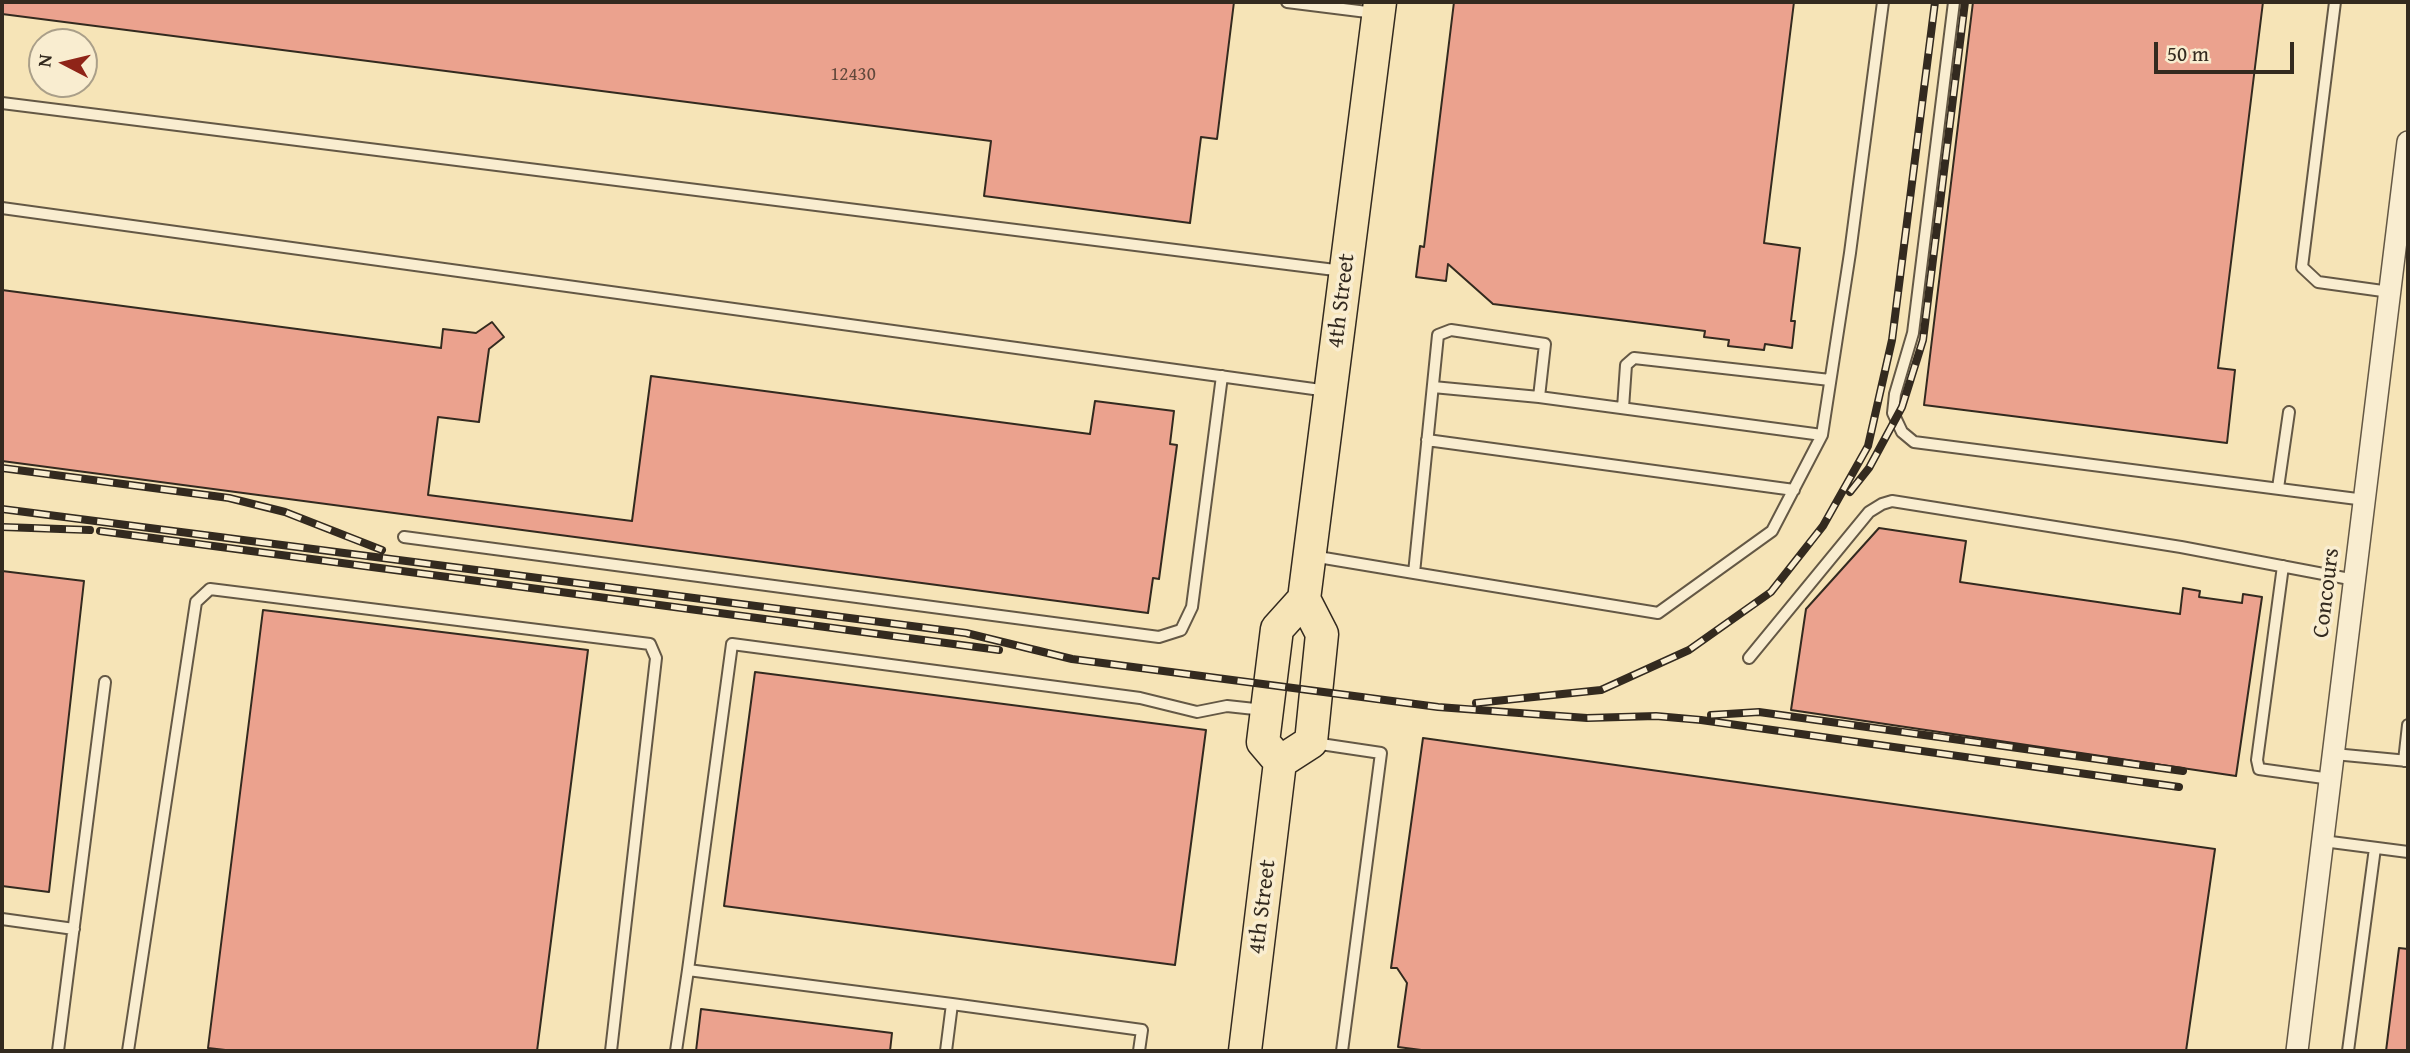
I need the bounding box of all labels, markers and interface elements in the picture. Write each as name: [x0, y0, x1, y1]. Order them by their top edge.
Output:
north arrow: [28, 28, 98, 98]
scale bar: [2158, 28, 2298, 72]
text: 50 m: [2167, 38, 2209, 69]
text: N: [29, 53, 59, 69]
house number: 12430: [830, 64, 876, 86]
street label: 4th Street: [1322, 252, 1362, 350]
street label: Concours: [2308, 547, 2346, 639]
street label: 4th Street: [1243, 858, 1283, 956]

